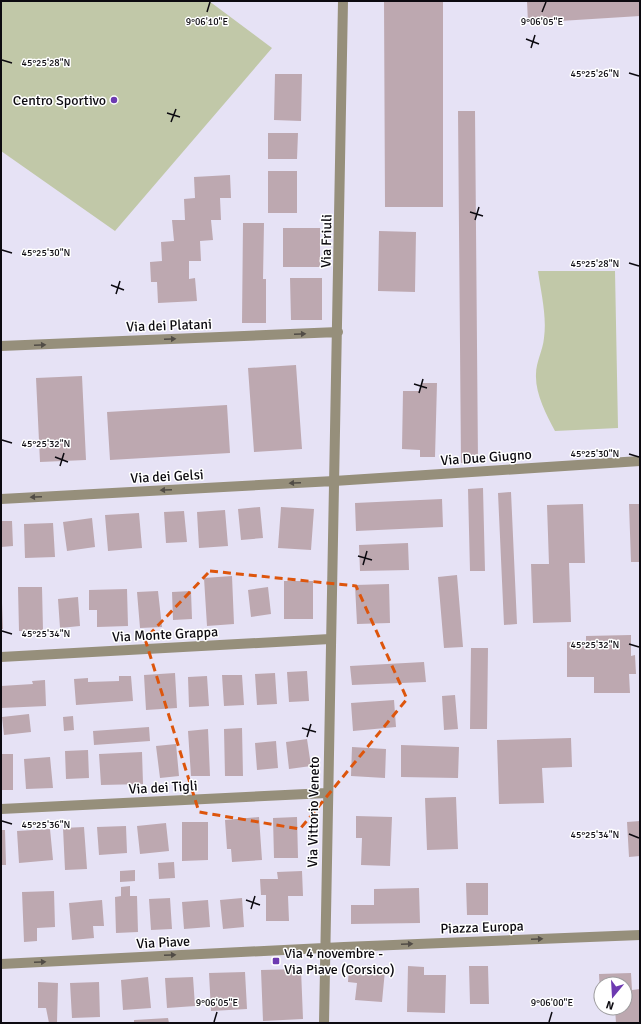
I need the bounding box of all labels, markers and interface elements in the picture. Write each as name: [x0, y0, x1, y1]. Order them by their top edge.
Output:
text: 9°06'10"E: [186, 16, 228, 28]
text: 9°06'05"E: [521, 16, 563, 28]
text: 45°25'28"N: [22, 57, 70, 69]
text: 45°25'26"N: [571, 68, 619, 80]
place label: Centro Sportivo: [13, 92, 106, 109]
marker: Centro Sportivo: [109, 95, 119, 105]
street label: Via Friuli: [318, 214, 335, 268]
text: 45°25'30"N: [22, 247, 70, 259]
text: 45°25'28"N: [571, 258, 619, 270]
street label: Via dei Platani: [126, 316, 212, 335]
one-way arrow: [294, 330, 306, 337]
one-way arrow: [164, 336, 177, 342]
one-way arrow: [34, 341, 46, 348]
text: 45°25'32"N: [22, 438, 70, 450]
street label: Via Due Giugno: [440, 446, 532, 469]
text: 45°25'30"N: [571, 448, 619, 460]
street label: Via dei Gelsi: [130, 466, 204, 487]
one-way arrow: [288, 480, 301, 486]
one-way arrow: [160, 486, 172, 493]
one-way arrow: [30, 493, 42, 500]
street label: Via Monte Grappa: [112, 623, 218, 646]
text: 45°25'34"N: [22, 628, 70, 640]
text: 45°25'32"N: [571, 639, 619, 651]
street label: Via Vittorio Veneto: [304, 756, 323, 868]
street label: Via dei Tigli: [128, 777, 198, 798]
text: 45°25'36"N: [22, 819, 70, 831]
text: 45°25'34"N: [571, 829, 619, 841]
street label: Piazza Europa: [440, 918, 524, 937]
street label: Via Piave: [136, 933, 190, 952]
one-way arrow: [531, 936, 544, 942]
one-way arrow: [401, 941, 413, 948]
place label: Via 4 novembre - Via Piave (Corsico): [284, 945, 395, 978]
one-way arrow: [164, 952, 176, 959]
marker: Via 4 novembre - Via Piave (Corsico): [271, 956, 281, 966]
one-way arrow: [34, 959, 47, 965]
north arrow: [593, 976, 633, 1016]
text: 9°06'05"E: [196, 997, 238, 1009]
text: 9°06'00"E: [531, 997, 573, 1009]
text: N: [604, 998, 616, 1012]

